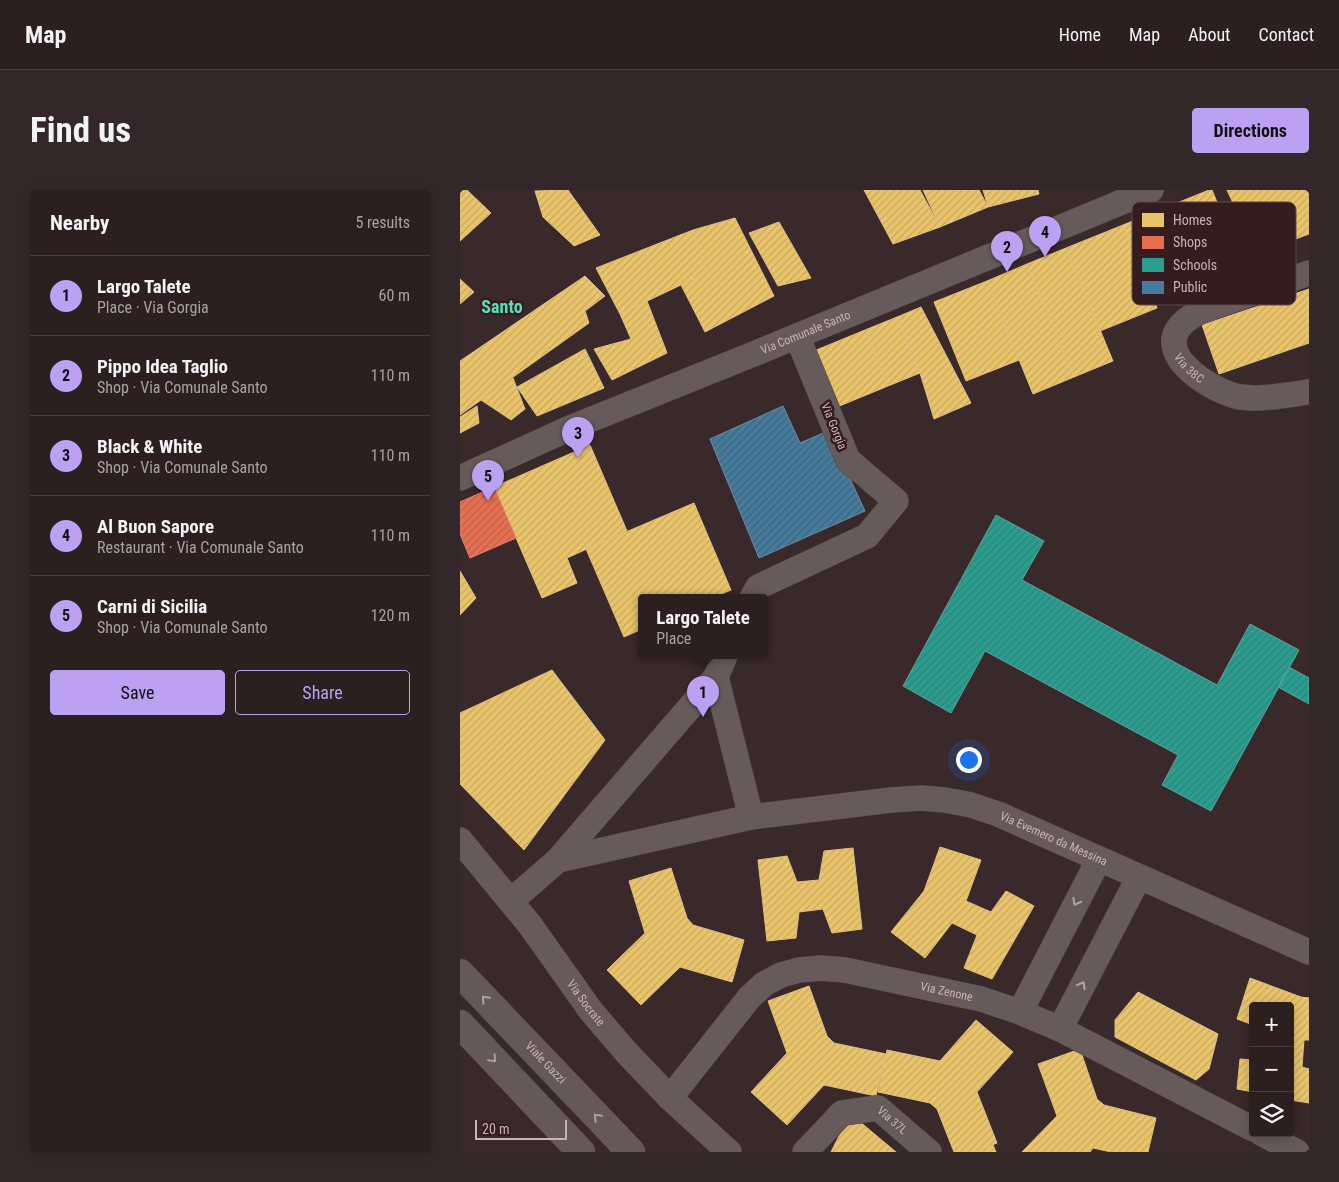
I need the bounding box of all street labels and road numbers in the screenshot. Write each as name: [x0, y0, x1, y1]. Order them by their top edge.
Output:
street label: Via Comunale Santo: [759, 308, 852, 357]
street label: Via 38C: [1171, 351, 1207, 386]
street label: Via Gorgia: [818, 401, 850, 452]
street label: Via Evemero da Messina: [998, 809, 1110, 869]
street label: Via Socrate: [564, 977, 608, 1029]
street label: Via Zenone: [919, 979, 974, 1004]
street label: Viale Gazzi: [522, 1039, 569, 1087]
street label: Via 37L: [874, 1103, 911, 1137]

